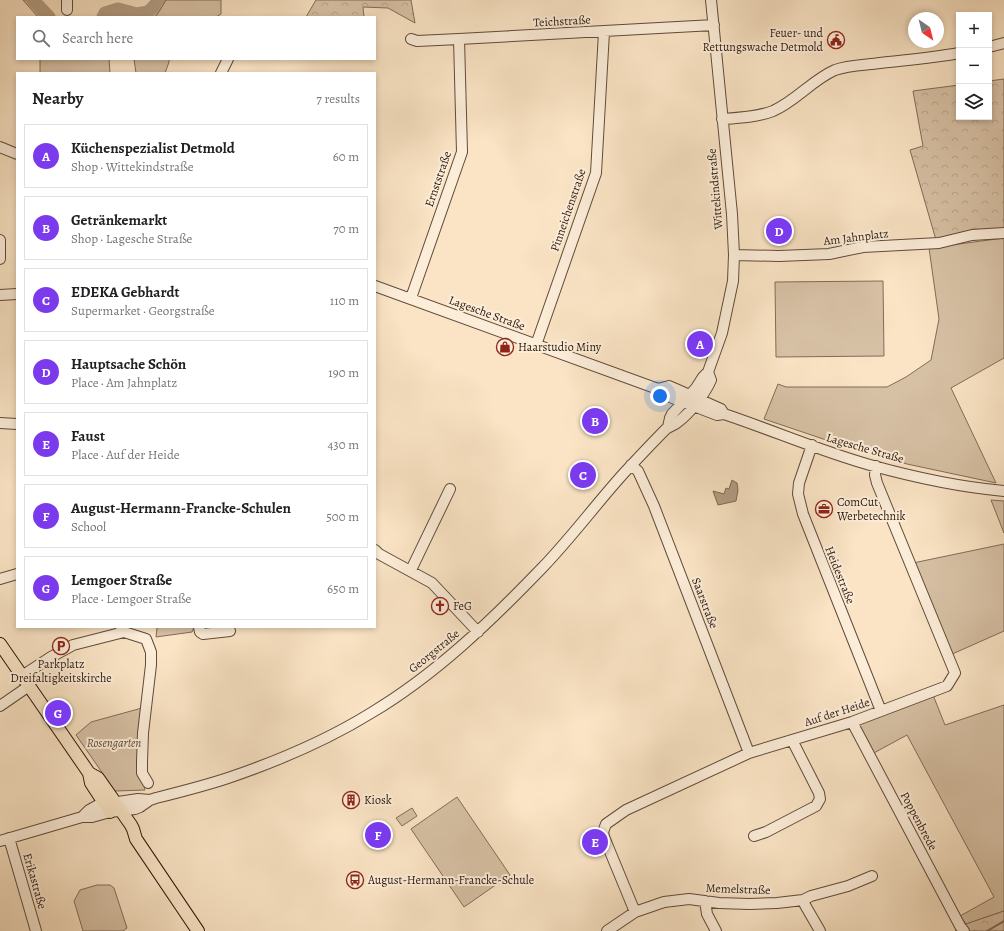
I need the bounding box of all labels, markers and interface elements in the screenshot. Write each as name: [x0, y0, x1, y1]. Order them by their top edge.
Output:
street label: Teichstraße: [533, 12, 591, 30]
north arrow: [908, 12, 944, 48]
map controls: [956, 12, 992, 120]
button: +: [956, 12, 992, 48]
search box: [16, 16, 376, 60]
place label: Feuer- und Rettungswache Detmold: [703, 25, 824, 55]
icon: search: [30, 27, 52, 49]
text: Search here: [62, 28, 133, 48]
public building icon: Feuer- und Rettungswache Detmold: [826, 30, 846, 50]
button: −: [956, 48, 992, 84]
button: layers: [956, 84, 992, 120]
text: Nearby: [32, 87, 83, 110]
text: 7 results: [316, 90, 360, 107]
text: Küchenspezialist Detmold: [71, 138, 235, 158]
text: A: [42, 148, 50, 165]
text: 60 m: [333, 148, 359, 165]
street label: Wittekindstraße: [703, 148, 727, 231]
street label: Ernststraße: [421, 149, 455, 209]
text: Shop · Wittekindstraße: [71, 158, 194, 175]
street label: Pinneichenstraße: [546, 166, 590, 254]
text: Getränkemarkt: [71, 210, 167, 230]
pin: D: [766, 216, 792, 246]
text: B: [42, 220, 50, 237]
text: 70 m: [333, 220, 359, 237]
street label: Am Jahnplatz: [821, 225, 890, 249]
text: Shop · Lagesche Straße: [71, 230, 192, 247]
text: EDEKA Gebhardt: [71, 282, 180, 302]
text: C: [42, 292, 50, 309]
text: 110 m: [330, 292, 359, 309]
street label: Lagesche Straße: [447, 292, 527, 334]
text: Supermarket · Georgstraße: [71, 302, 215, 319]
pin: A: [687, 329, 713, 359]
shop icon: Haarstudio Miny: [495, 337, 515, 357]
place label: Haarstudio Miny: [518, 339, 602, 355]
text: Hauptsache Schön: [71, 354, 186, 374]
text: D: [41, 364, 51, 381]
text: 190 m: [328, 364, 359, 381]
text: Place · Am Jahnplatz: [71, 374, 177, 391]
your location: [650, 386, 670, 406]
pin: B: [582, 406, 608, 436]
text: Faust: [71, 426, 105, 446]
street label: Lagesche Straße: [824, 429, 906, 467]
text: E: [42, 436, 50, 453]
text: 430 m: [327, 436, 359, 453]
text: Place · Auf der Heide: [71, 446, 180, 463]
pin: C: [570, 460, 596, 490]
place label: ComCut Werbetechnik: [836, 494, 906, 524]
text: August-Hermann-Francke-Schulen: [71, 498, 291, 518]
office icon: ComCut Werbetechnik: [814, 499, 834, 519]
text: F: [43, 508, 49, 525]
text: 500 m: [326, 508, 359, 525]
text: School: [71, 518, 106, 535]
street label: Heidestraße: [821, 544, 859, 606]
text: Lemgoer Straße: [71, 570, 172, 590]
street label: Saarstraße: [688, 575, 722, 631]
text: G: [42, 580, 50, 597]
text: 650 m: [327, 580, 359, 597]
text: Place · Lemgoer Straße: [71, 590, 191, 607]
church icon: FeG: [430, 596, 450, 616]
place label: FeG: [453, 598, 472, 614]
street label: Georgstraße: [405, 626, 463, 676]
parking icon: Parkplatz Dreifaltigkeitskirche: [51, 636, 71, 656]
place label: Parkplatz Dreifaltigkeitskirche: [10, 656, 112, 686]
street label: Auf der Heide: [801, 694, 872, 730]
pin: G: [45, 698, 71, 728]
park label: Rosengarten: [87, 735, 141, 751]
street label: Poppenbrede: [897, 789, 941, 853]
building icon: Kiosk: [341, 790, 361, 810]
place label: Kiosk: [364, 792, 392, 808]
pin: F: [365, 820, 391, 850]
pin: E: [582, 827, 608, 857]
street label: Erikastraße: [19, 851, 51, 911]
bus stop icon: August-Hermann-Francke-Schule: [345, 870, 365, 890]
place label: August-Hermann-Francke-Schule: [367, 872, 534, 888]
street label: Memelstraße: [705, 880, 771, 898]

